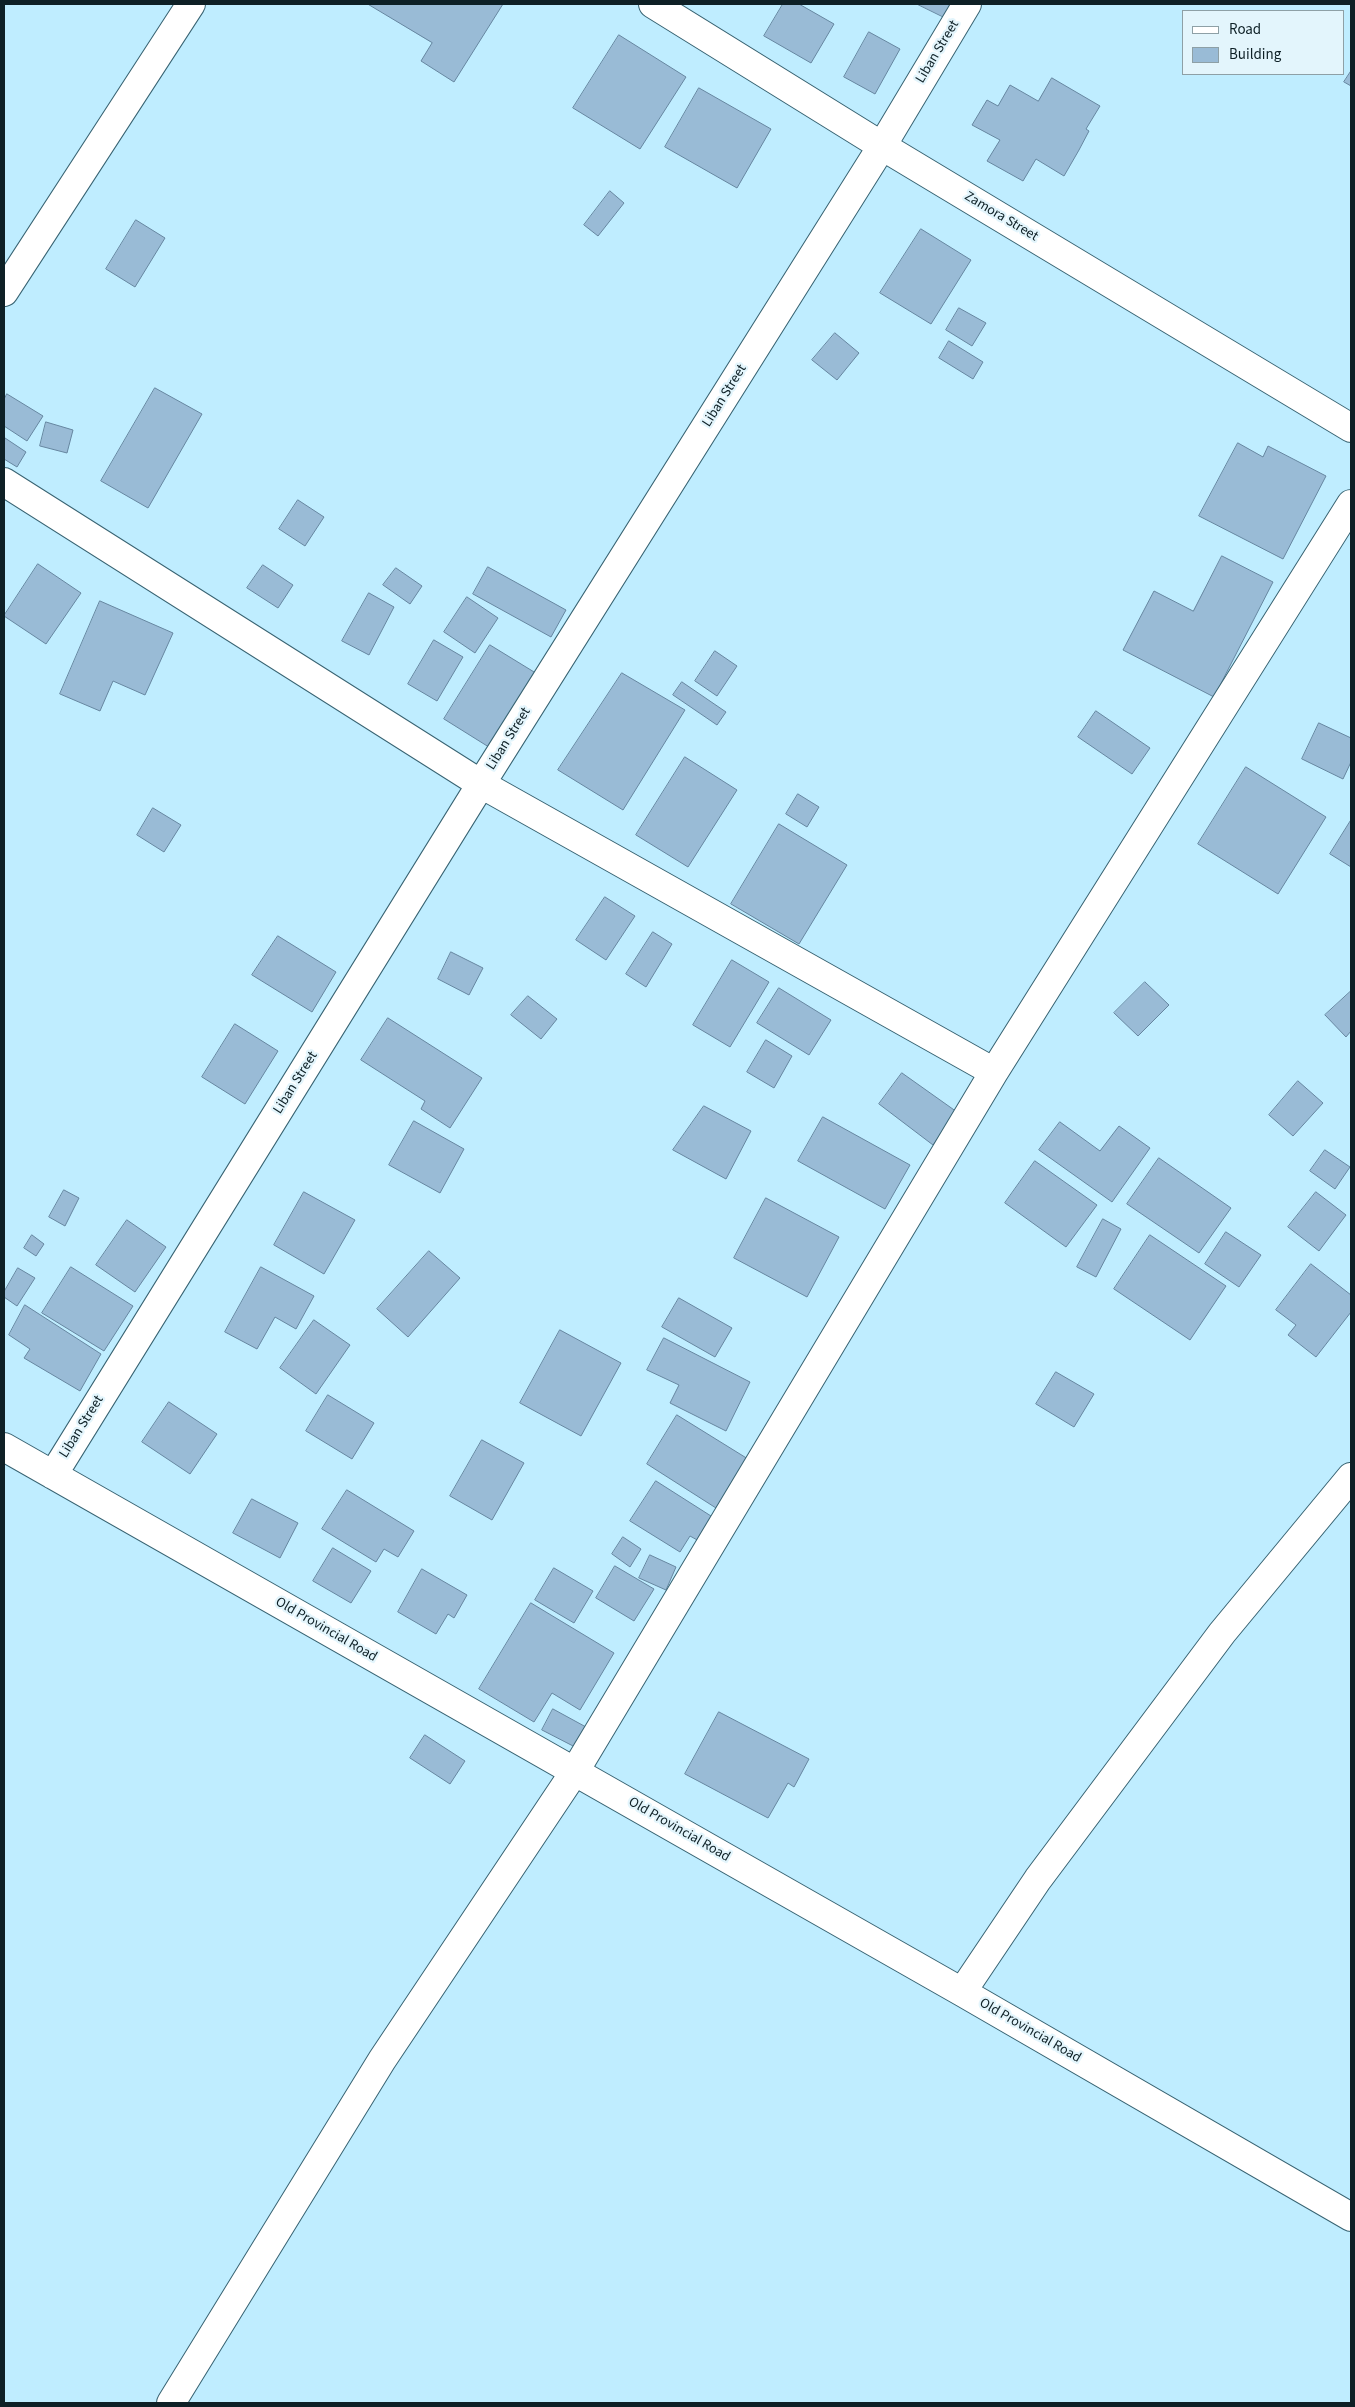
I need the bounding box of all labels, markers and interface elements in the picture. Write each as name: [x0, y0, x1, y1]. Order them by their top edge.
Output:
legend: [1182, 10, 1345, 75]
street label: Liban Street: [913, 18, 963, 86]
text: Road: [1229, 19, 1261, 40]
text: Building: [1229, 44, 1281, 65]
street label: Zamora Street: [961, 188, 1041, 246]
street label: Liban Street: [699, 362, 751, 430]
street label: Liban Street: [483, 705, 535, 773]
street label: Liban Street: [270, 1049, 322, 1117]
street label: Liban Street: [56, 1393, 108, 1461]
street label: Old Provincial Road: [272, 1594, 380, 1666]
street label: Old Provincial Road: [625, 1794, 733, 1866]
street label: Old Provincial Road: [976, 1995, 1084, 2067]

